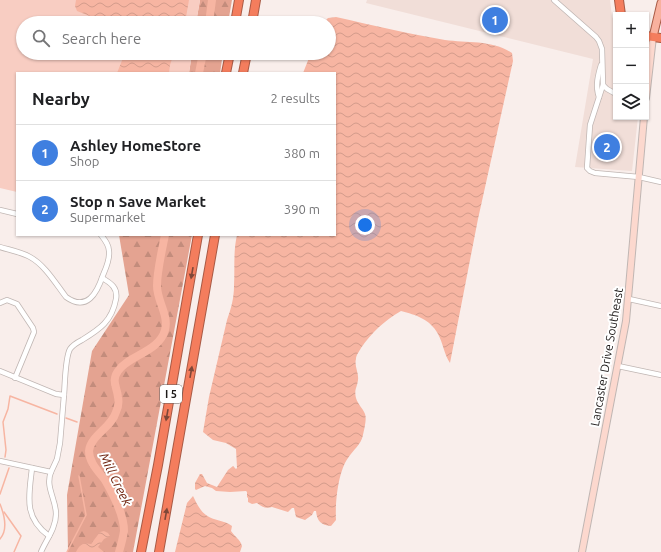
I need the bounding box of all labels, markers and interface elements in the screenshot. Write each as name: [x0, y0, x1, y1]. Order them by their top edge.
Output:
pin: 1: [482, 5, 508, 35]
map controls: [613, 12, 649, 120]
button: +: [613, 12, 649, 48]
search box: [16, 16, 336, 60]
icon: search: [30, 27, 52, 49]
text: Search here: [62, 30, 141, 47]
button: −: [613, 48, 649, 84]
button: layers: [613, 84, 649, 120]
text: Nearby: [32, 89, 90, 108]
text: 2 results: [270, 91, 320, 105]
pin: 2: [594, 132, 620, 162]
text: Ashley HomeStore: [70, 137, 201, 154]
text: 1: [41, 146, 49, 160]
text: 380 m: [284, 146, 320, 160]
text: Shop: [70, 154, 99, 168]
text: Stop n Save Market: [70, 193, 206, 210]
text: 2: [41, 202, 49, 216]
text: 390 m: [284, 202, 320, 216]
text: Supermarket: [70, 210, 145, 224]
your location: [355, 215, 375, 235]
one-way arrow: [188, 267, 194, 280]
street label: Lancaster Drive Southeast: [588, 286, 625, 427]
one-way arrow: [189, 366, 195, 378]
road number: I 5: [160, 385, 182, 403]
one-way arrow: [164, 409, 170, 421]
water label: Mill Creek: [97, 450, 135, 508]
one-way arrow: [164, 508, 170, 520]

